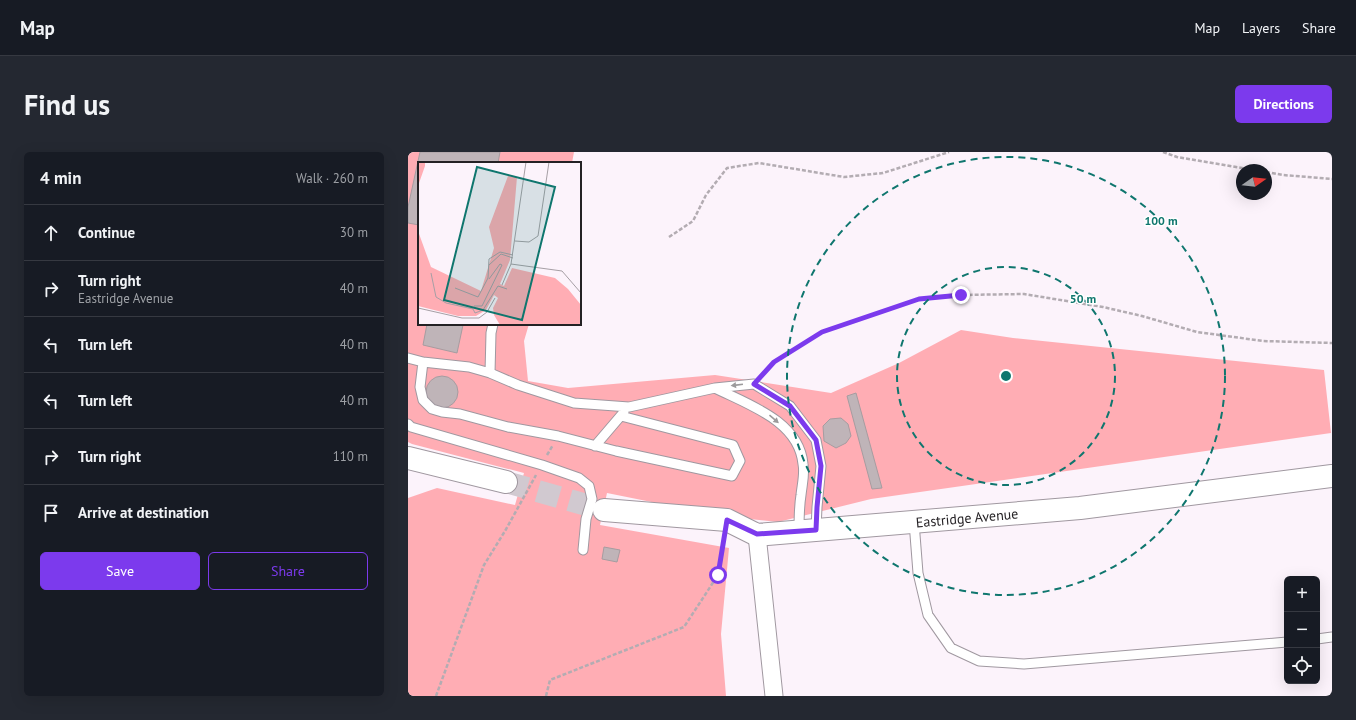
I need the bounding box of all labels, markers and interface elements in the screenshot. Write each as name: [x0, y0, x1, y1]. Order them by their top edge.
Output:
text: Map: [20, 16, 55, 40]
text: Map: [1194, 19, 1220, 37]
text: Layers: [1242, 19, 1280, 37]
text: Share: [1302, 19, 1336, 37]
button: Directions: [1235, 85, 1332, 123]
text: Find us: [24, 86, 110, 123]
inset map: [418, 162, 581, 325]
north arrow: [1236, 164, 1272, 200]
text: 4 min: [40, 167, 81, 189]
text: Walk · 260 m: [296, 170, 368, 187]
text: 100 m: [1144, 213, 1178, 228]
icon: ahead: [40, 222, 62, 244]
text: Continue: [78, 223, 135, 242]
text: 30 m: [340, 224, 368, 241]
text: Turn right: [78, 271, 141, 290]
icon: right: [40, 278, 62, 300]
text: 40 m: [340, 280, 368, 297]
route end: [952, 286, 970, 304]
text: Eastridge Avenue: [78, 290, 173, 307]
text: 50 m: [1070, 291, 1096, 306]
icon: left: [40, 334, 62, 356]
text: Turn left: [78, 335, 132, 354]
text: 40 m: [340, 336, 368, 353]
centre of rings: [999, 369, 1013, 383]
one-way arrow: [731, 382, 743, 389]
icon: left: [40, 390, 62, 412]
text: Turn left: [78, 391, 132, 410]
text: 40 m: [340, 392, 368, 409]
one-way arrow: [769, 415, 779, 424]
icon: right: [40, 446, 62, 468]
text: Turn right: [78, 447, 141, 466]
text: 110 m: [333, 448, 368, 465]
icon: arrive: [40, 502, 62, 524]
text: Arrive at destination: [78, 503, 209, 522]
street label: Eastridge Avenue: [915, 505, 1019, 531]
button: Save: [40, 552, 200, 590]
button: Share: [208, 552, 368, 590]
route start: [709, 566, 727, 584]
map controls: [1284, 576, 1320, 684]
button: +: [1284, 576, 1320, 612]
button: −: [1284, 612, 1320, 648]
button: locate: [1284, 648, 1320, 684]

